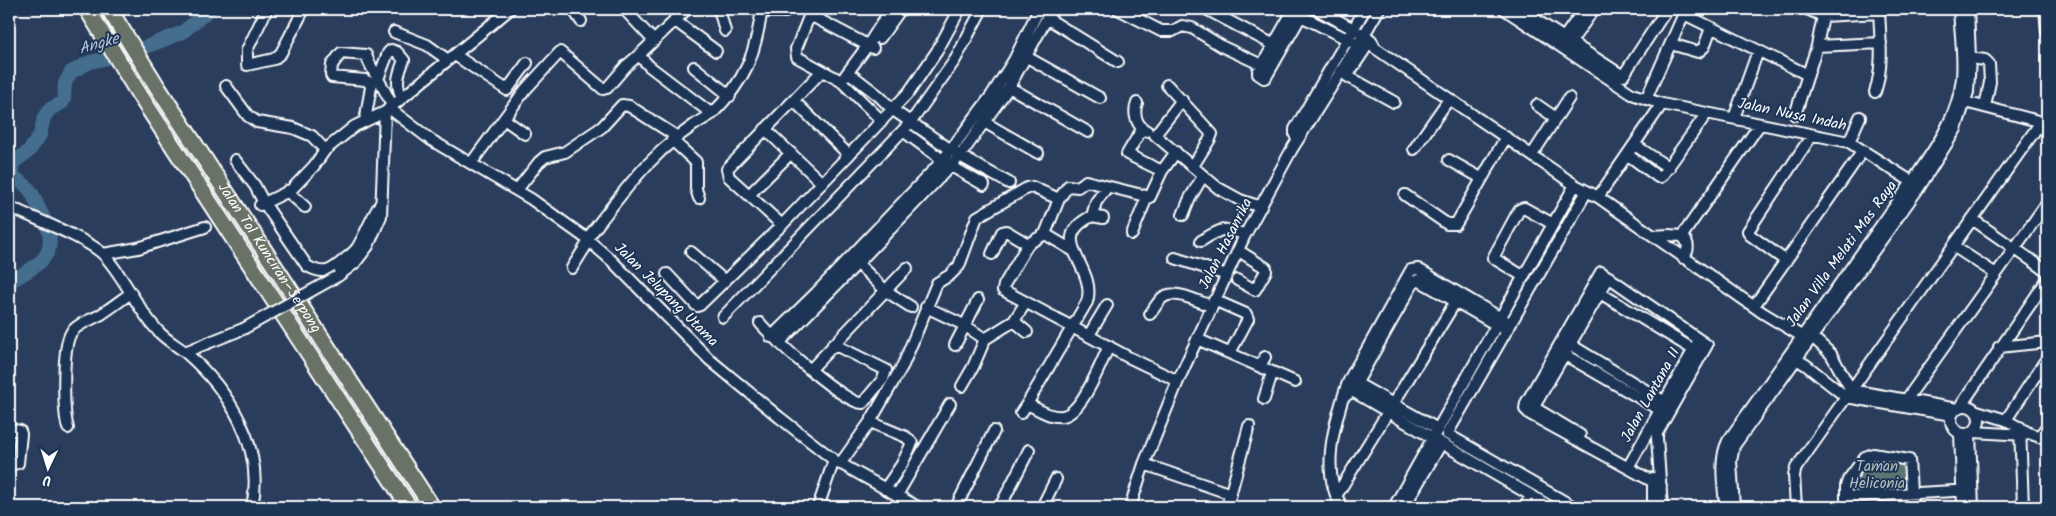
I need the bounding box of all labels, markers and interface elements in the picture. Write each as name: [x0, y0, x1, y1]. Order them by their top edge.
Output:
water label: Angke: [76, 26, 124, 62]
street label: Jalan Nusa Indah: [1735, 92, 1849, 138]
street label: Jalan Villa Melati Mas Raya: [1780, 176, 1904, 332]
street label: Jalan Tol Kunciran–Serpong: [211, 178, 327, 338]
street label: Jalan Hasanrika: [1193, 194, 1259, 294]
street label: Jalan Jelupang Utama: [608, 237, 724, 353]
street label: Jalan Lantana II: [1615, 343, 1687, 447]
north arrow: [22, 444, 72, 494]
park label: Taman Heliconia: [1849, 455, 1905, 496]
text: U: [42, 469, 52, 491]

